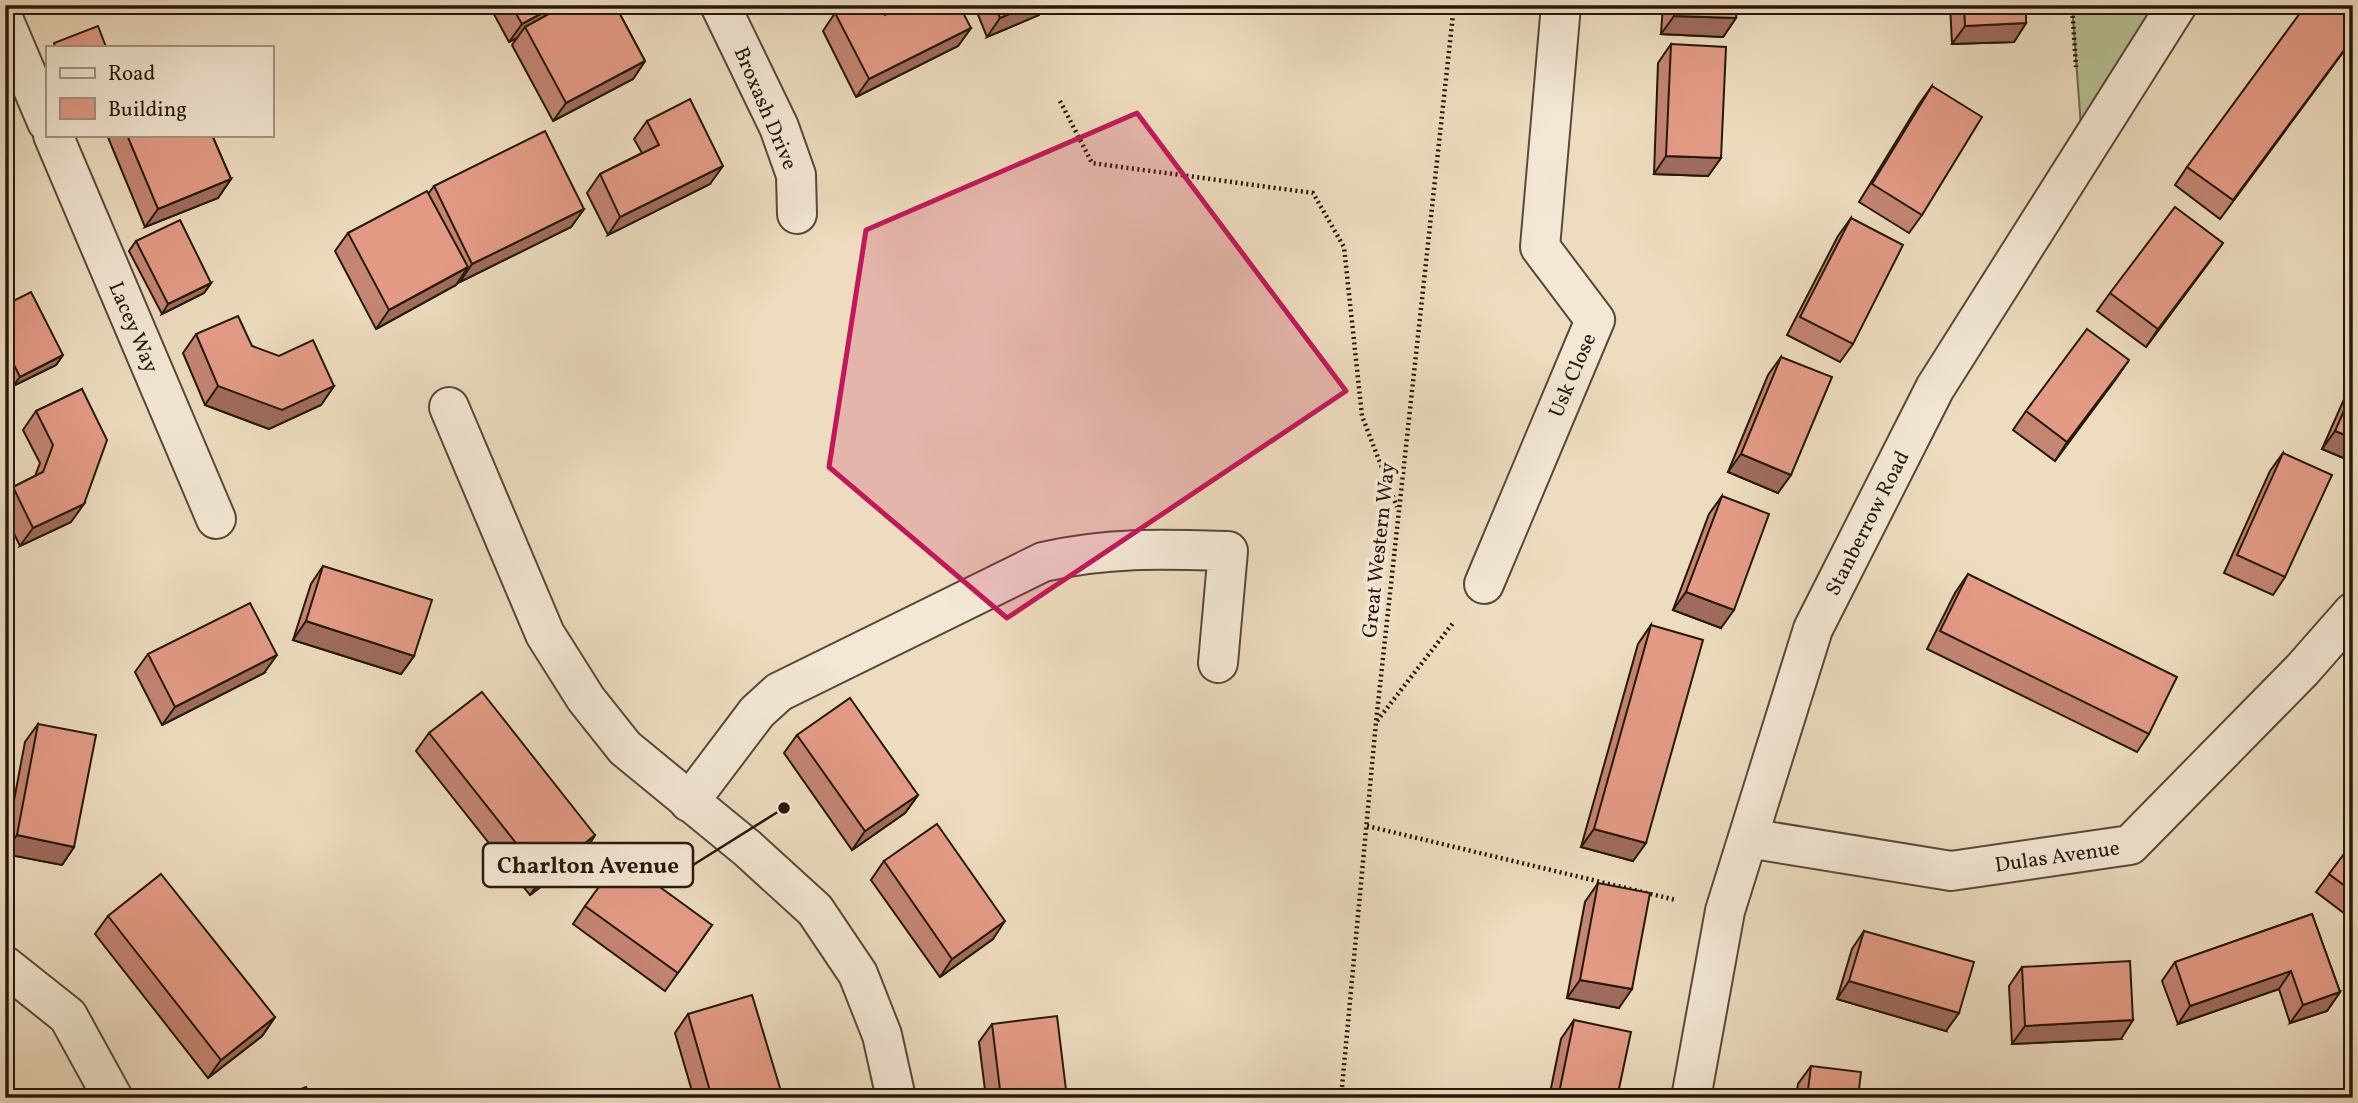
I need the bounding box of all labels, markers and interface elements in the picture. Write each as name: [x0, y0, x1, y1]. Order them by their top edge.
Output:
street label: Broxash Drive: [726, 43, 804, 175]
legend: [46, 46, 273, 136]
text: Road: [108, 60, 155, 89]
text: Building: [108, 96, 187, 125]
street label: Lacey Way: [100, 278, 165, 378]
street label: Usk Close: [1543, 329, 1604, 422]
street label: Stanberrow Road: [1819, 446, 1917, 601]
street label: Great Western Way: [1356, 460, 1403, 639]
street label: Dulas Avenue: [1993, 834, 2122, 881]
callout: Charlton Avenue: [483, 843, 693, 887]
text: Charlton Avenue: [497, 851, 679, 883]

